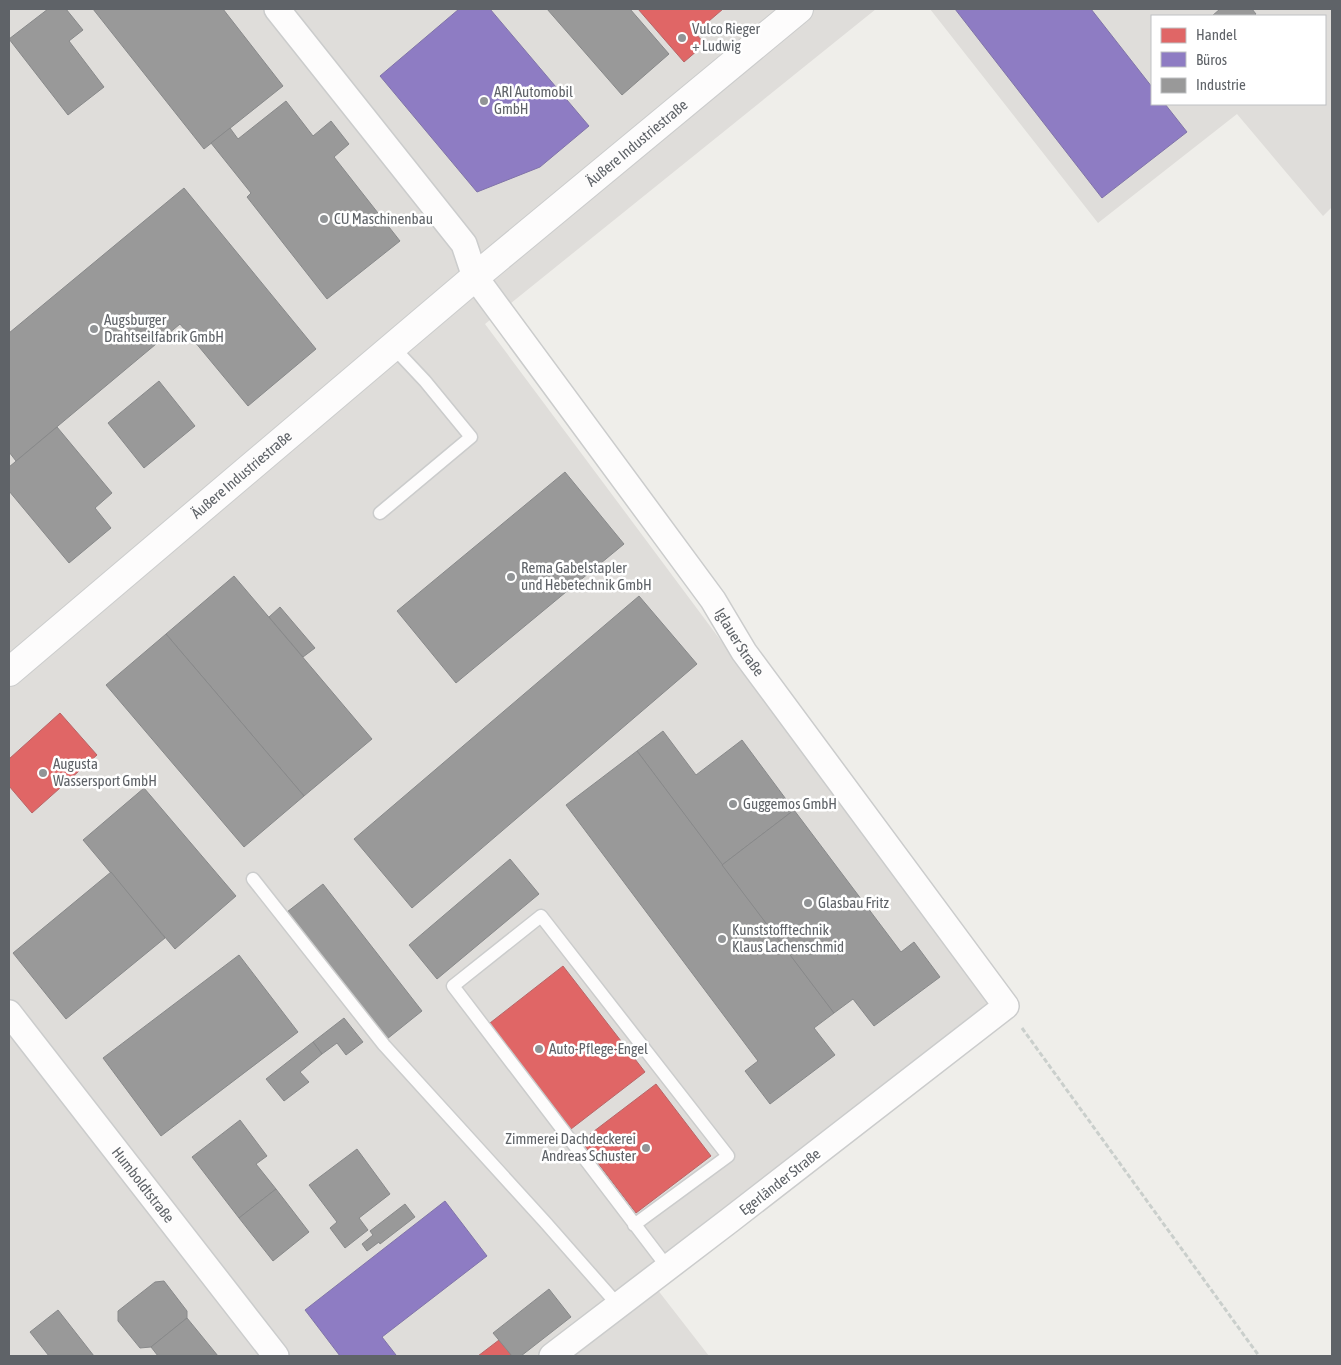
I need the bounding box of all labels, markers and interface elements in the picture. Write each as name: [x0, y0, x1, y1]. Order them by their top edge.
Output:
legend: [1151, 15, 1326, 105]
place label: Vulco Rieger + Ludwig: [692, 20, 761, 54]
text: Handel: [1196, 26, 1237, 43]
marker: Vulco Rieger + Ludwig: [676, 32, 688, 44]
text: Büros: [1196, 51, 1227, 68]
text: Industrie: [1196, 76, 1246, 93]
place label: ARI Automobil GmbH: [494, 83, 573, 117]
marker: ARI Automobil GmbH: [478, 95, 490, 107]
street label: Äußere Industriestraße: [583, 96, 691, 189]
place label: CU Maschinenbau: [334, 210, 433, 227]
marker: CU Maschinenbau: [318, 213, 330, 225]
place label: Augsburger Drahtseilfabrik GmbH: [104, 311, 224, 345]
marker: Augsburger Drahtseilfabrik GmbH: [88, 323, 100, 335]
street label: Äußere Industriestraße: [188, 427, 295, 522]
place label: Rema Gabelstapler und Hebetechnik GmbH: [521, 559, 652, 593]
marker: Rema Gabelstapler und Hebetechnik GmbH: [505, 571, 517, 583]
street label: Iglauer Straße: [712, 605, 768, 679]
place label: Augusta Wassersport GmbH: [53, 755, 157, 789]
marker: Augusta Wassersport GmbH: [37, 767, 49, 779]
place label: Guggemos GmbH: [743, 795, 837, 812]
marker: Guggemos GmbH: [727, 798, 739, 810]
place label: Glasbau Fritz: [818, 894, 890, 911]
marker: Glasbau Fritz: [802, 897, 814, 909]
place label: Kunststofftechnik Klaus Lachenschmid: [732, 921, 844, 955]
marker: Kunststofftechnik Klaus Lachenschmid: [716, 933, 728, 945]
place label: Auto-Pflege-Engel: [549, 1040, 648, 1057]
marker: Auto-Pflege-Engel: [533, 1043, 545, 1055]
place label: Zimmerei Dachdeckerei Andreas Schuster: [505, 1130, 637, 1164]
marker: Zimmerei Dachdeckerei Andreas Schuster: [640, 1142, 652, 1154]
street label: Humboldtstraße: [109, 1144, 178, 1226]
street label: Egerländer Straße: [736, 1145, 824, 1218]

